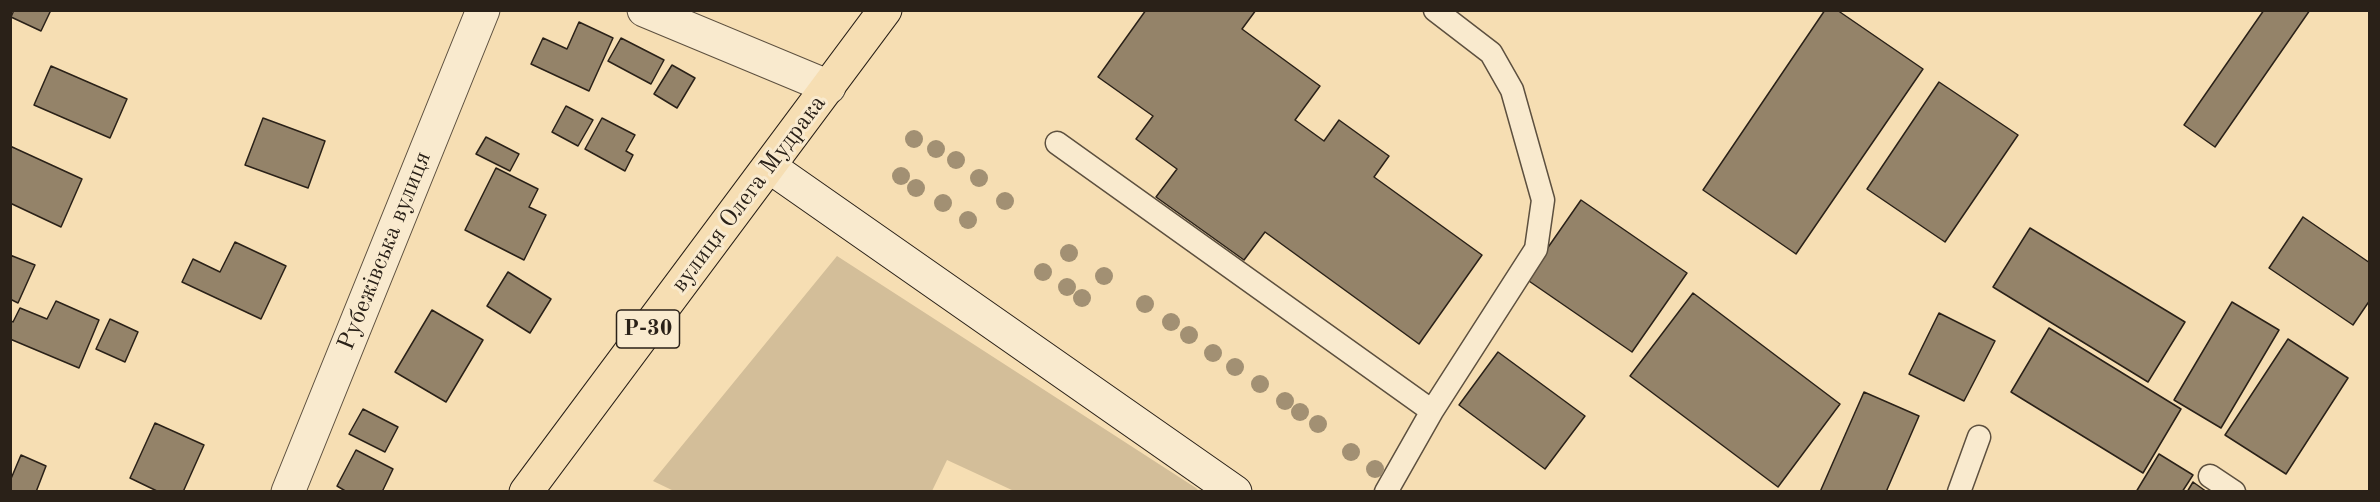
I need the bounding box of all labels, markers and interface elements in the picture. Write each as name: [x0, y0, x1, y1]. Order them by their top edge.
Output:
street label: вулиця Олега Мудрака: [665, 90, 833, 298]
street label: Рубежівська вулиця: [332, 147, 438, 355]
road number: Р-30: [616, 310, 680, 348]

